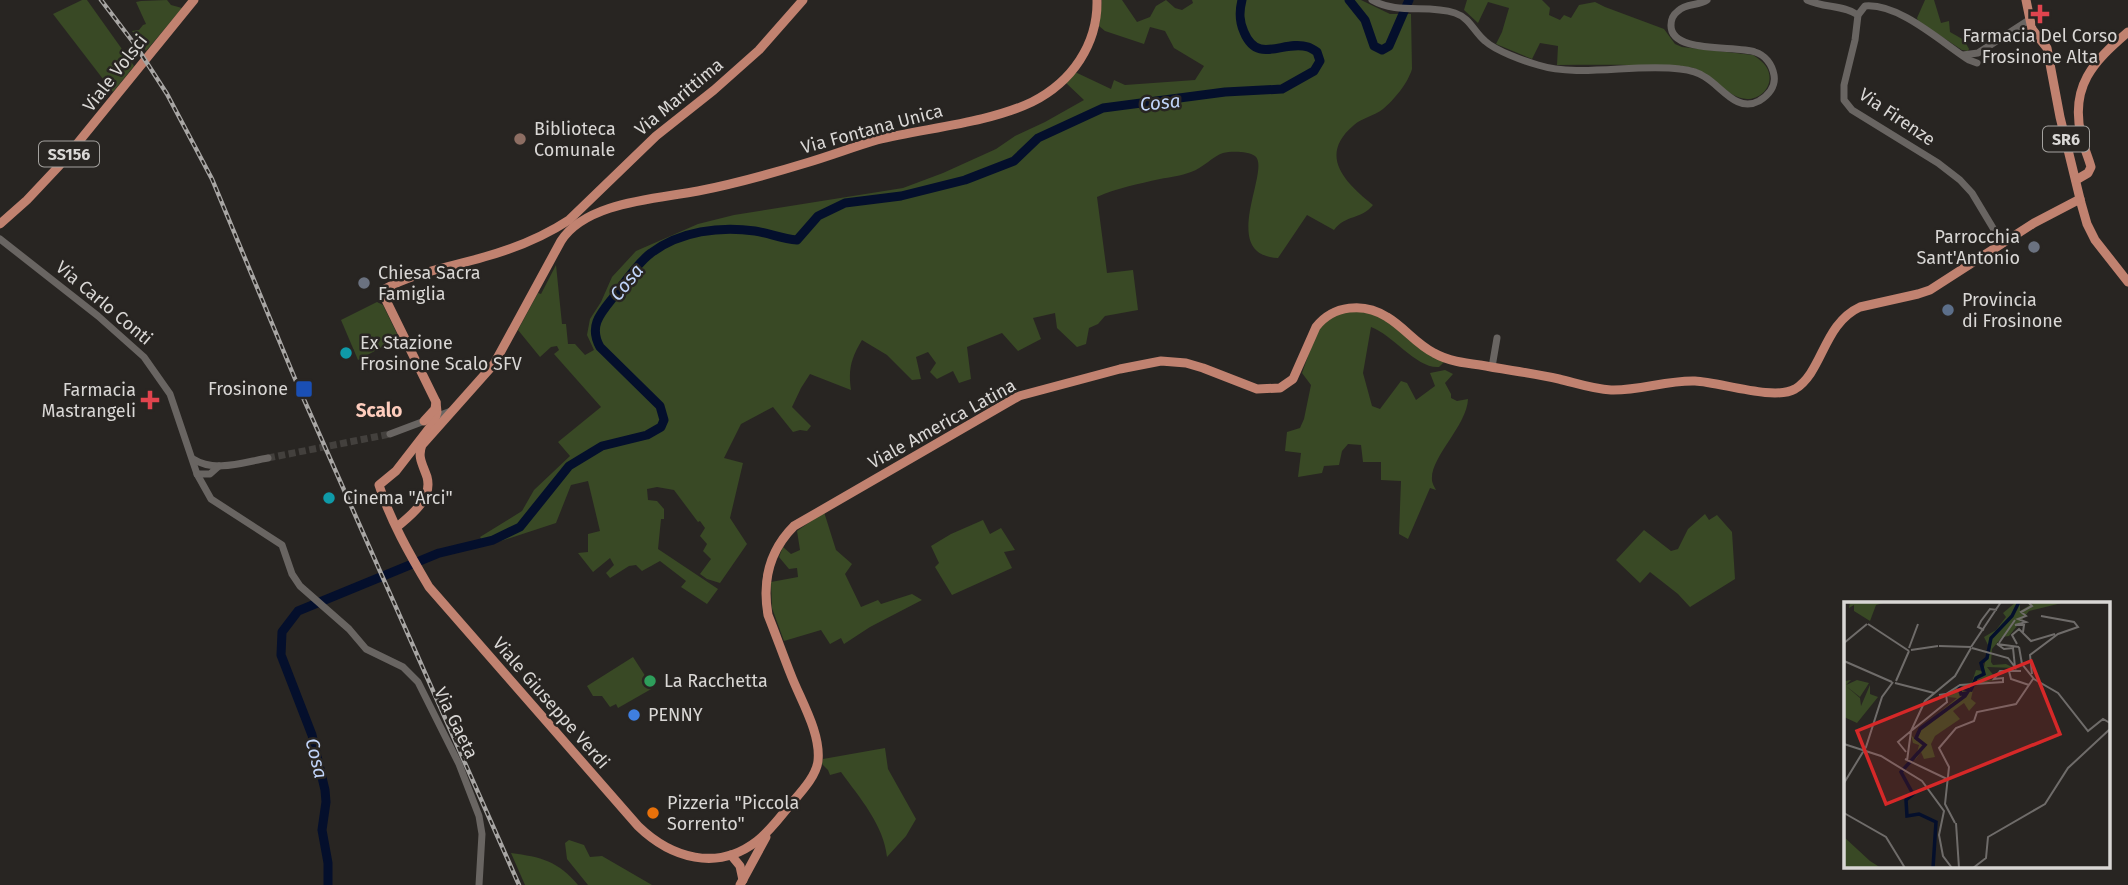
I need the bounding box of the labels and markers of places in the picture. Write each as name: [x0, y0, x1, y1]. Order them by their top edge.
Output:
marker: Farmacia Del Corso Frosinone Alta: [2032, 6, 2048, 22]
place label: Farmacia Del Corso Frosinone Alta: [1962, 25, 2118, 68]
place label: Biblioteca Comunale: [534, 118, 616, 161]
marker: Biblioteca Comunale: [512, 131, 528, 147]
place label: Parrocchia Sant'Antonio: [1916, 226, 2020, 269]
marker: Parrocchia Sant'Antonio: [2026, 239, 2042, 255]
place label: Chiesa Sacra Famiglia: [378, 262, 480, 305]
marker: Chiesa Sacra Famiglia: [356, 275, 372, 291]
place label: Provincia di Frosinone: [1962, 289, 2063, 332]
marker: Provincia di Frosinone: [1940, 302, 1956, 318]
place label: Ex Stazione Frosinone Scalo SFV: [360, 332, 522, 375]
marker: Ex Stazione Frosinone Scalo SFV: [338, 345, 354, 361]
place label: Frosinone: [208, 378, 288, 400]
place label: Farmacia Mastrangeli: [42, 379, 136, 422]
marker: Frosinone: [294, 379, 314, 399]
marker: Farmacia Mastrangeli: [142, 392, 158, 408]
place label: Cinema "Arci": [343, 487, 453, 509]
marker: Cinema "Arci": [321, 490, 337, 506]
place label: La Racchetta: [664, 670, 768, 692]
marker: La Racchetta: [642, 673, 658, 689]
place label: PENNY: [648, 704, 703, 726]
marker: PENNY: [626, 707, 642, 723]
place label: Pizzeria "Piccola Sorrento": [667, 792, 799, 835]
marker: Pizzeria "Piccola Sorrento": [645, 805, 661, 821]

